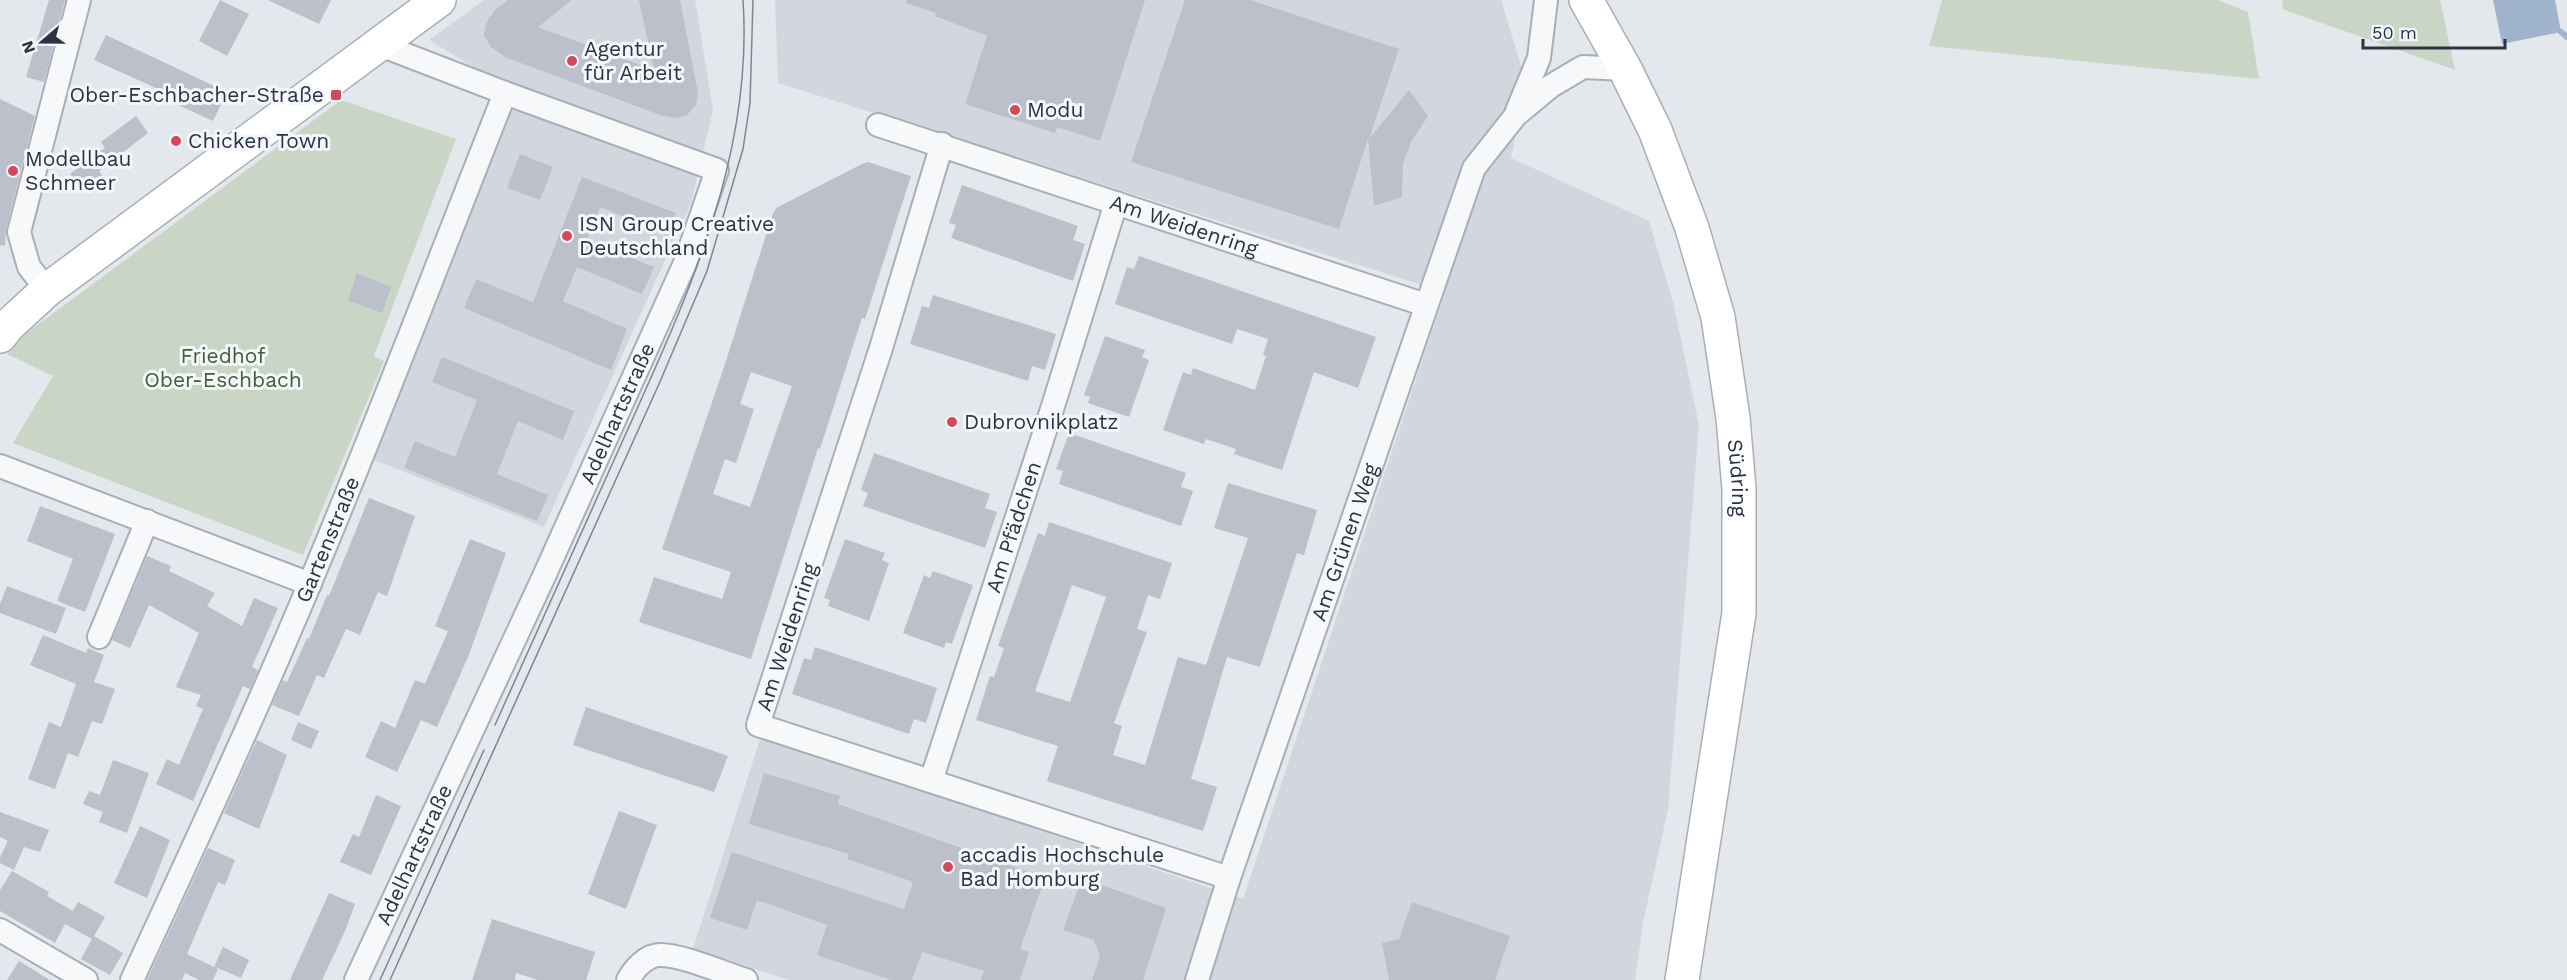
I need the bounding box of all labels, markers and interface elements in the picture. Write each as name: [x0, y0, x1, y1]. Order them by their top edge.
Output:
north arrow: [12, 12, 72, 72]
scale bar: [2363, 12, 2506, 50]
text: 50 m: [2372, 22, 2417, 43]
place label: Agentur für Arbeit: [584, 36, 682, 85]
text: N: [17, 38, 39, 56]
marker: Agentur für Arbeit: [565, 54, 579, 68]
place label: Ober-Eschbacher-Straße: [69, 82, 324, 107]
marker: Ober-Eschbacher-Straße: [329, 88, 343, 102]
place label: Modu: [1027, 97, 1084, 122]
marker: Modu: [1008, 103, 1022, 117]
place label: Chicken Town: [188, 128, 329, 153]
marker: Chicken Town: [169, 134, 183, 148]
place label: Modellbau Schmeer: [25, 146, 132, 195]
marker: Modellbau Schmeer: [6, 164, 20, 178]
street label: Am Weidenring: [1107, 189, 1262, 261]
place label: ISN Group Creative Deutschland: [579, 211, 774, 260]
marker: ISN Group Creative Deutschland: [560, 229, 574, 243]
street label: Adelhartstraße: [574, 339, 659, 488]
park label: Friedhof Ober-Eschbach: [144, 343, 302, 392]
place label: Dubrovnikplatz: [964, 409, 1119, 434]
marker: Dubrovnikplatz: [945, 415, 959, 429]
street label: Südring: [1723, 438, 1752, 518]
street label: Am Pfädchen: [980, 458, 1046, 596]
street label: Am Grünen Weg: [1306, 459, 1383, 624]
street label: Gartenstraße: [290, 473, 365, 606]
street label: Am Weidenring: [751, 559, 823, 714]
street label: Adelhartstraße: [370, 780, 457, 929]
place label: accadis Hochschule Bad Homburg: [960, 842, 1164, 891]
marker: accadis Hochschule Bad Homburg: [941, 860, 955, 874]

